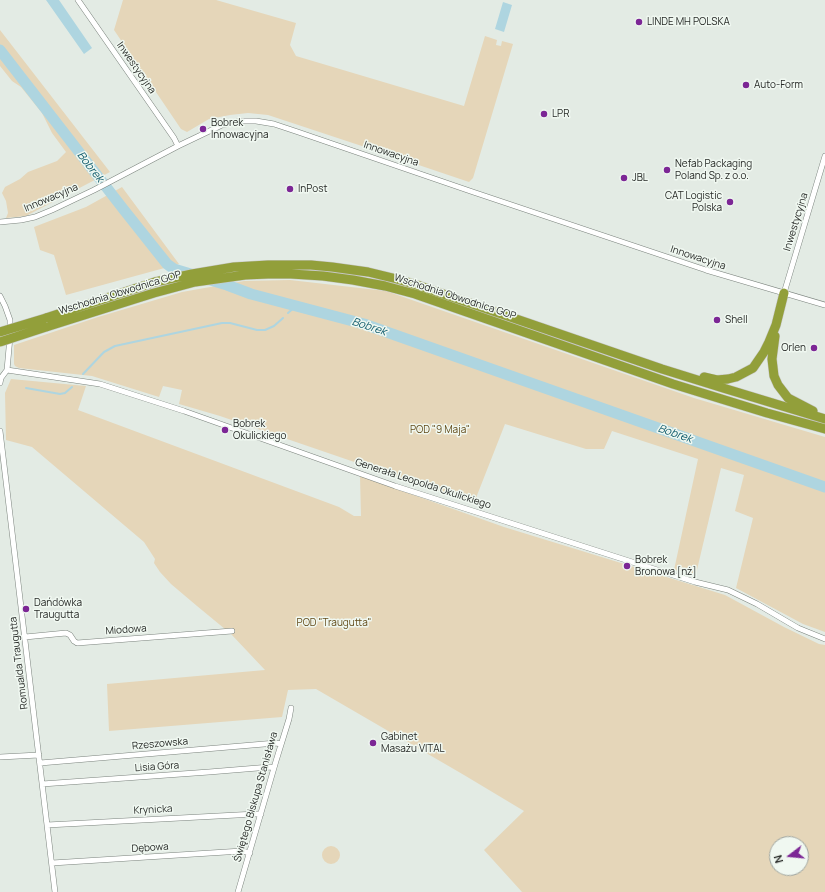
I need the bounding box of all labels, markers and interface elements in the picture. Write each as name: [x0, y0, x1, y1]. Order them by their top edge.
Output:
place label: LINDE MH POLSKA: [647, 16, 730, 28]
marker: LINDE MH POLSKA: [634, 17, 644, 27]
street label: Inwestycyjna: [114, 40, 158, 96]
place label: Auto-Form: [754, 79, 803, 91]
marker: Auto-Form: [741, 80, 751, 90]
place label: LPR: [552, 108, 569, 120]
marker: LPR: [539, 109, 549, 119]
place label: Bobrek Innowacyjna: [211, 117, 268, 140]
marker: Bobrek Innowacyjna: [198, 124, 208, 134]
street label: Innowacyjna: [362, 139, 420, 169]
water label: Bobrek: [74, 149, 106, 185]
place label: Nefab Packaging Poland Sp. z o.o.: [675, 158, 752, 182]
marker: Nefab Packaging Poland Sp. z o.o.: [662, 165, 672, 175]
place label: JBL: [632, 172, 648, 184]
marker: JBL: [619, 173, 629, 183]
street label: Innowacyjna: [22, 181, 80, 215]
place label: InPost: [298, 183, 327, 195]
marker: InPost: [285, 184, 295, 194]
place label: CAT Logistic Polska: [665, 190, 722, 214]
street label: Inwestycyjna: [781, 191, 811, 253]
marker: CAT Logistic Polska: [725, 197, 735, 207]
street label: Innowacyjna: [669, 243, 727, 273]
street label: Wschodnia Obwodnica GOP: [57, 269, 183, 317]
street label: Wschodnia Obwodnica GOP: [393, 272, 517, 322]
place label: Shell: [725, 314, 748, 326]
water label: Bobrek: [350, 315, 388, 339]
marker: Shell: [712, 315, 722, 325]
place label: Orlen: [781, 342, 806, 354]
marker: Orlen: [809, 343, 819, 353]
place label: Bobrek Okulickiego: [233, 418, 286, 442]
water label: Bobrek: [656, 422, 694, 446]
park label: POD "9 Maja": [410, 424, 470, 436]
marker: Bobrek Okulickiego: [220, 425, 230, 435]
street label: Generała Leopolda Okulickiego: [353, 456, 493, 512]
place label: Bobrek Bronowa [nż]: [635, 554, 696, 578]
marker: Bobrek Bronowa [nż]: [622, 561, 632, 571]
place label: Dańdówka Traugutta: [34, 597, 82, 620]
marker: Dańdówka Traugutta: [21, 604, 31, 614]
street label: Romualda Traugutta: [7, 616, 31, 710]
park label: POD "Traugutta": [297, 617, 371, 629]
street label: Miodowa: [105, 623, 147, 637]
street label: Świętego Biskupa Stanisława: [232, 731, 280, 863]
place label: Gabinet Masażu VITAL: [381, 731, 445, 754]
street label: Rzeszowska: [132, 736, 188, 752]
marker: Gabinet Masażu VITAL: [368, 738, 378, 748]
street label: Lisia Góra: [134, 759, 180, 775]
street label: Krynicka: [133, 803, 173, 817]
north arrow: [769, 836, 809, 876]
street label: Dębowa: [131, 841, 169, 855]
text: N: [770, 853, 786, 865]

